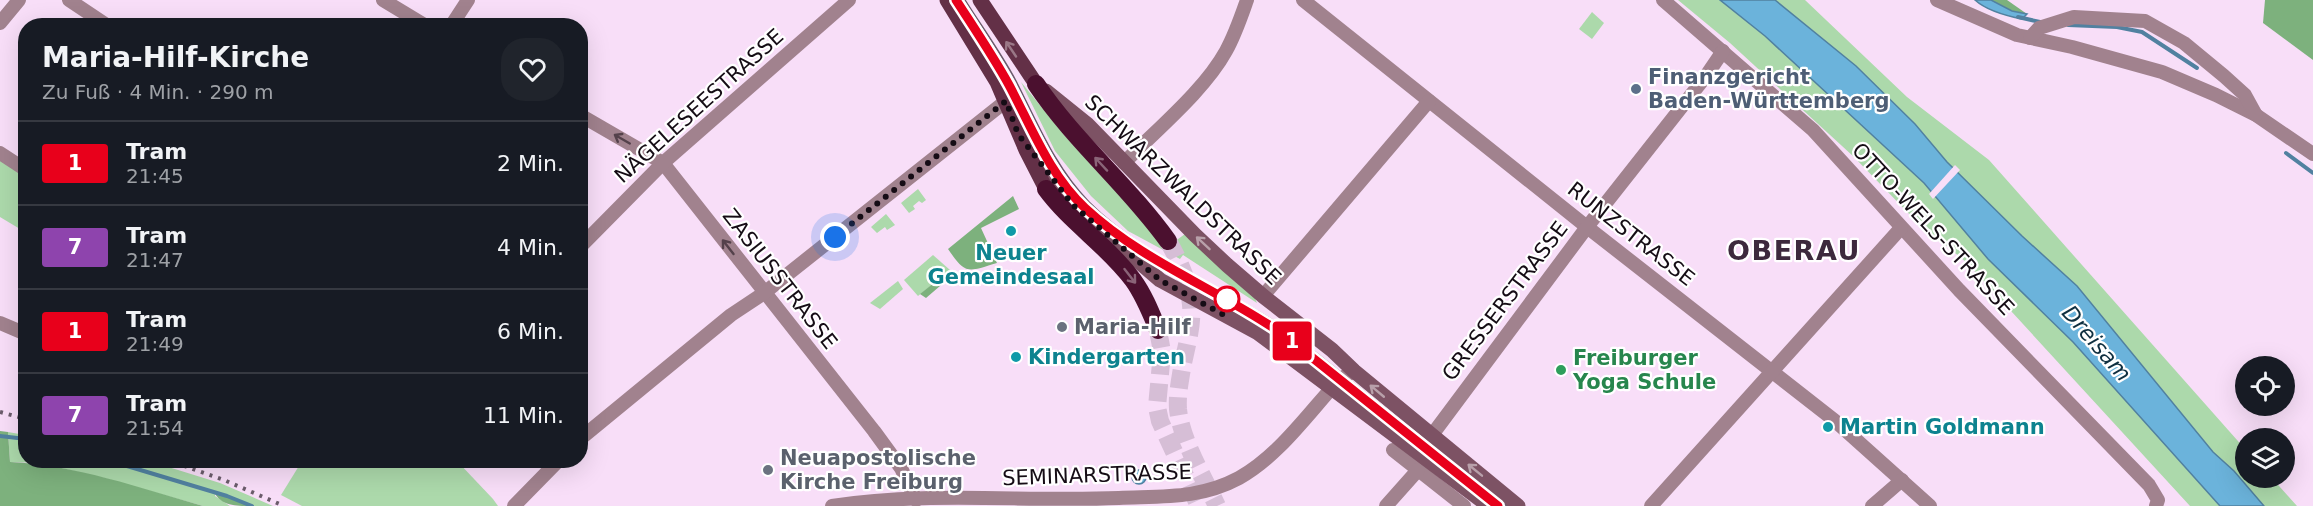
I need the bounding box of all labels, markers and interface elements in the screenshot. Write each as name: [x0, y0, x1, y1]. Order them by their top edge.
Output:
street label: NÄGELESEESTRASSE: [609, 23, 788, 188]
button: heart: [501, 38, 564, 101]
text: Maria-Hilf-Kirche: [42, 41, 309, 74]
one-way arrow: [1005, 41, 1017, 57]
place label: Finanzgericht Baden-Württemberg: [1648, 65, 1890, 113]
text: Zu Fuß · 4 Min. · 290 m: [42, 80, 274, 104]
marker: Finanzgericht Baden-Württemberg: [1629, 82, 1643, 96]
street label: SCHWARZWALDSTRASSE: [1080, 90, 1286, 290]
one-way arrow: [613, 133, 630, 145]
street label: OTTO-WELS-STRASSE: [1847, 138, 2019, 320]
text: Tram: [126, 139, 187, 164]
text: 1: [68, 151, 82, 175]
text: 2 Min.: [497, 151, 564, 176]
one-way arrow: [1095, 157, 1109, 172]
text: 21:45: [126, 164, 184, 188]
street label: RUNZSTRASSE: [1563, 177, 1699, 291]
street label: ZASIUSSTRASSE: [718, 204, 842, 354]
street label: GRESSERSTRASSE: [1437, 217, 1573, 385]
your location: [820, 222, 850, 252]
text: Tram: [126, 223, 187, 248]
marker: Neuer Gemeindesaal: [1004, 224, 1018, 238]
text: 7: [68, 235, 82, 259]
text: 4 Min.: [497, 235, 564, 260]
district label: OBERAU: [1727, 235, 1861, 266]
one-way arrow: [1196, 236, 1211, 250]
one-way arrow: [721, 239, 734, 255]
place label: Neuer Gemeindesaal: [927, 241, 1095, 289]
text: 21:47: [126, 248, 184, 272]
one-way arrow: [1123, 268, 1136, 284]
unlabelled marker: [1214, 286, 1240, 312]
water label: Dreisam: [2057, 300, 2136, 386]
text: Tram: [126, 307, 187, 332]
place label: Maria-Hilf: [1074, 315, 1191, 339]
text: 1: [68, 319, 82, 343]
text: 6 Min.: [497, 319, 564, 344]
marker: Maria-Hilf: [1055, 320, 1069, 334]
line badge: 1: [1272, 322, 1312, 360]
text: 1: [1285, 329, 1299, 353]
text: 21:49: [126, 332, 184, 356]
place label: Kindergarten: [1028, 345, 1185, 369]
place label: Freiburger Yoga Schule: [1572, 346, 1716, 394]
marker: Kindergarten: [1009, 350, 1023, 364]
map controls: [2235, 356, 2295, 488]
button: locate: [2235, 356, 2295, 416]
marker: Freiburger Yoga Schule: [1554, 363, 1568, 377]
one-way arrow: [1369, 384, 1385, 397]
text: Tram: [126, 391, 187, 416]
text: 7: [68, 403, 82, 427]
text: 11 Min.: [483, 403, 564, 428]
place label: Martin Goldmann: [1840, 415, 2045, 439]
text: 21:54: [126, 416, 184, 440]
marker: Martin Goldmann: [1821, 420, 1835, 434]
button: layers: [2235, 428, 2295, 488]
place label: Neuapostolische Kirche Freiburg: [780, 446, 976, 494]
street label: SEMINARSTRASSE: [1002, 460, 1192, 490]
marker: Neuapostolische Kirche Freiburg: [761, 463, 775, 477]
one-way arrow: [1467, 464, 1483, 477]

